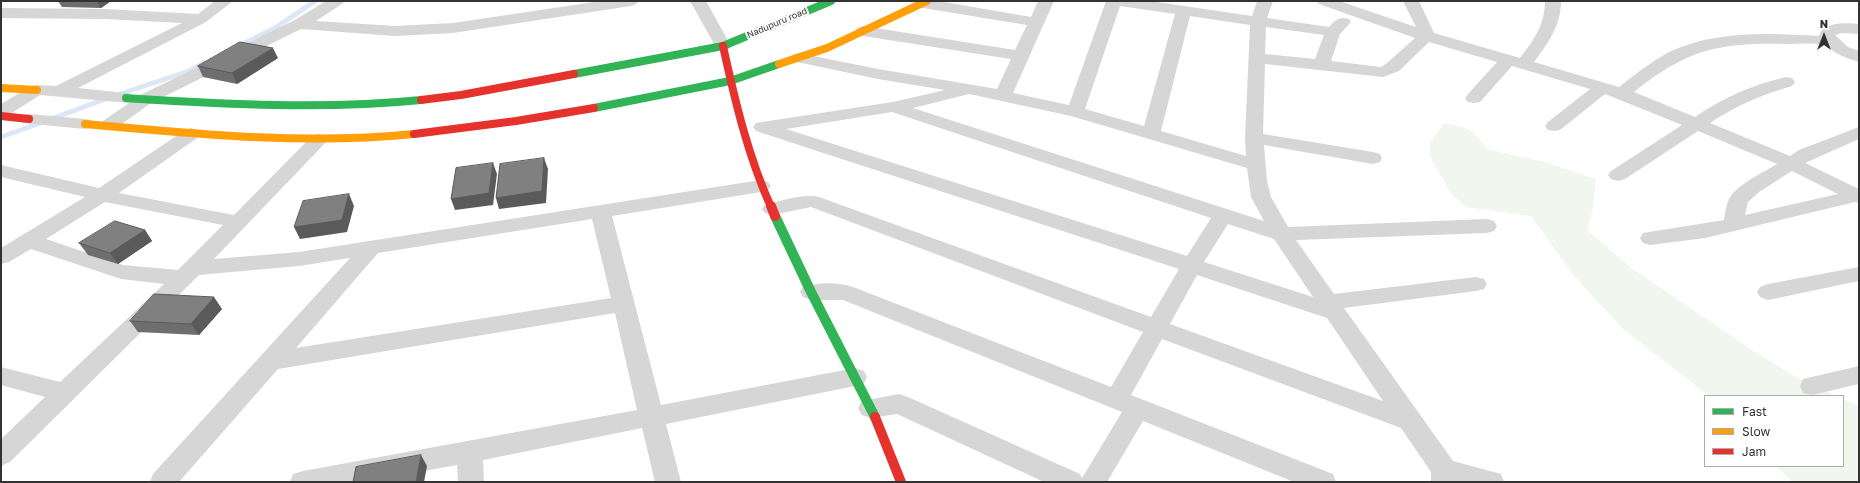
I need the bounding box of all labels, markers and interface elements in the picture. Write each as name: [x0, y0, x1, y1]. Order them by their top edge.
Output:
street label: Nadupuru road: [745, 5, 809, 41]
north arrow: [1804, 16, 1844, 56]
text: N: [1820, 17, 1828, 30]
legend: [1704, 395, 1844, 467]
text: Fast: [1742, 404, 1767, 419]
text: Slow: [1742, 424, 1770, 439]
text: Jam: [1742, 444, 1766, 459]

